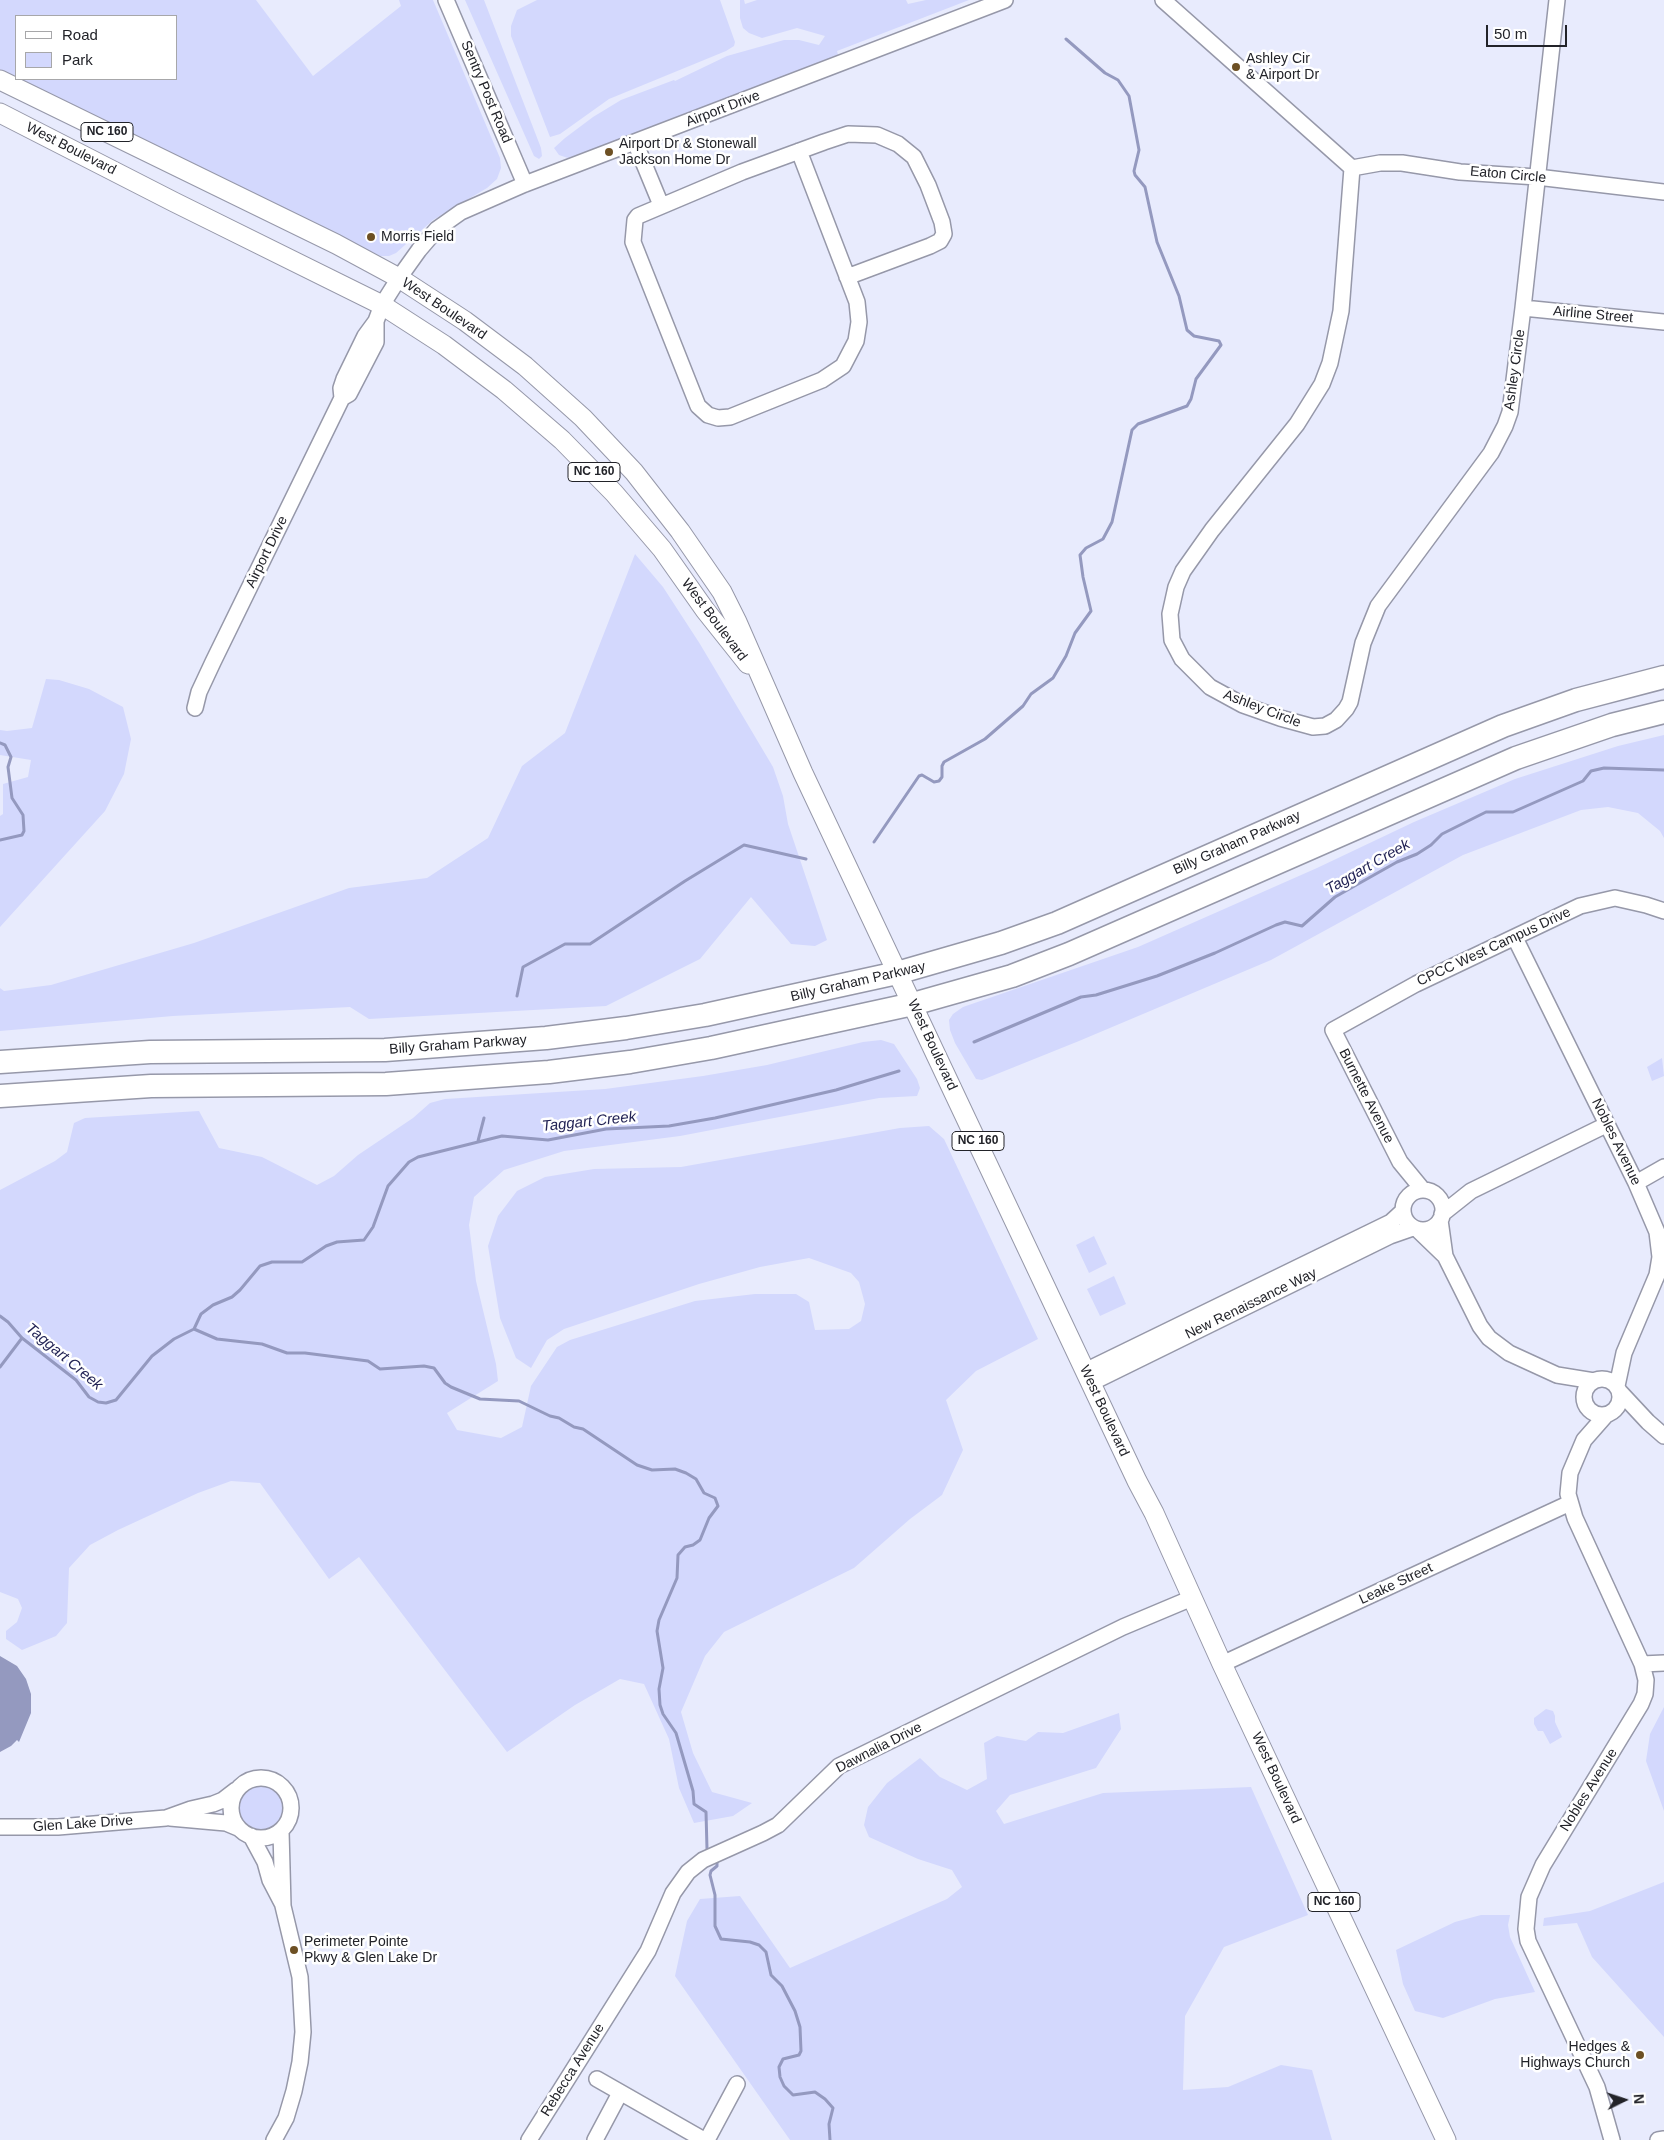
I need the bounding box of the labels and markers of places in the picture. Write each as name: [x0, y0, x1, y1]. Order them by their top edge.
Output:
place label: Ashley Cir & Airport Dr: [1246, 51, 1319, 84]
marker: Ashley Cir & Airport Dr: [1230, 61, 1242, 73]
place label: Airport Dr & Stonewall Jackson Home Dr: [619, 136, 757, 168]
marker: Airport Dr & Stonewall Jackson Home Dr: [603, 146, 615, 158]
place label: Morris Field: [381, 229, 454, 245]
marker: Morris Field: [365, 231, 377, 243]
place label: Perimeter Pointe Pkwy & Glen Lake Dr: [304, 1934, 437, 1966]
marker: Perimeter Pointe Pkwy & Glen Lake Dr: [288, 1944, 300, 1956]
place label: Hedges & Highways Church: [1520, 2039, 1630, 2072]
marker: Hedges & Highways Church: [1634, 2049, 1646, 2061]

